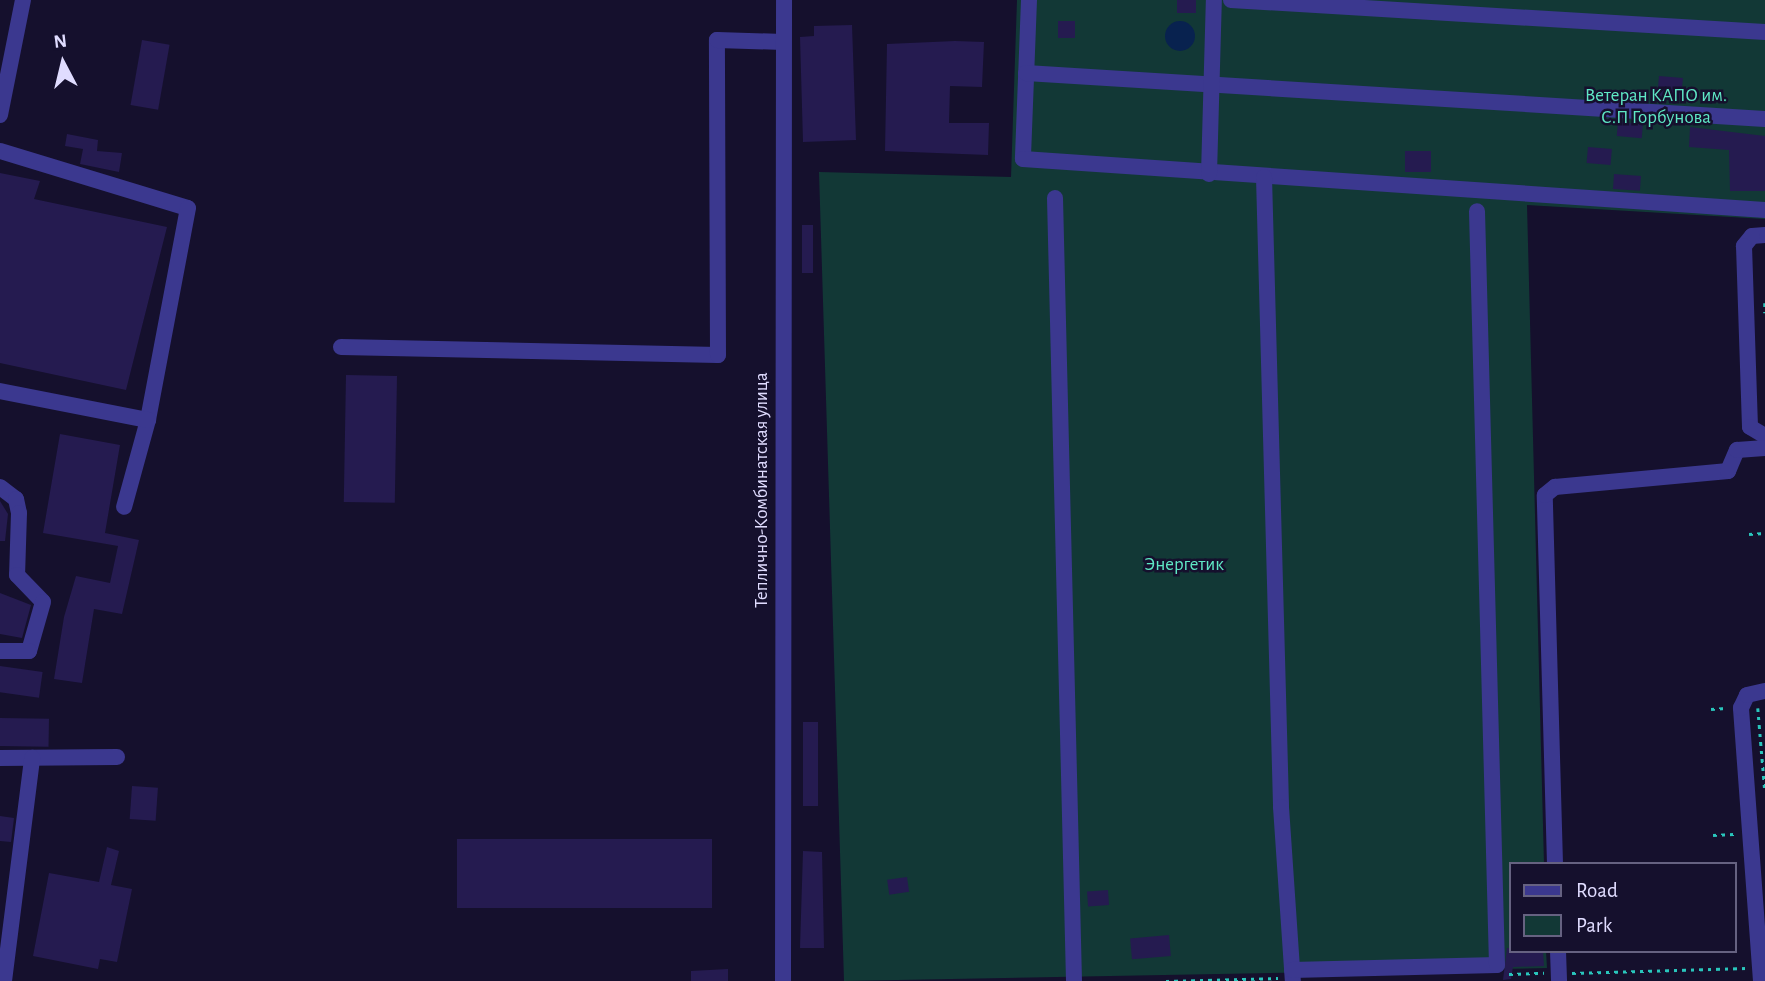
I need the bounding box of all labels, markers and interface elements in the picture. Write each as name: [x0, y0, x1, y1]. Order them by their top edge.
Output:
north arrow: [28, 28, 98, 98]
text: N: [53, 31, 68, 52]
park label: Ветеран КАПО им. С.П Горбунова: [1585, 85, 1727, 129]
street label: Теплично-Комбинатская улица: [751, 372, 773, 608]
park label: Энергетик: [1144, 554, 1224, 576]
legend: [1510, 862, 1737, 953]
text: Road: [1576, 880, 1618, 901]
text: Park: [1576, 915, 1612, 936]

